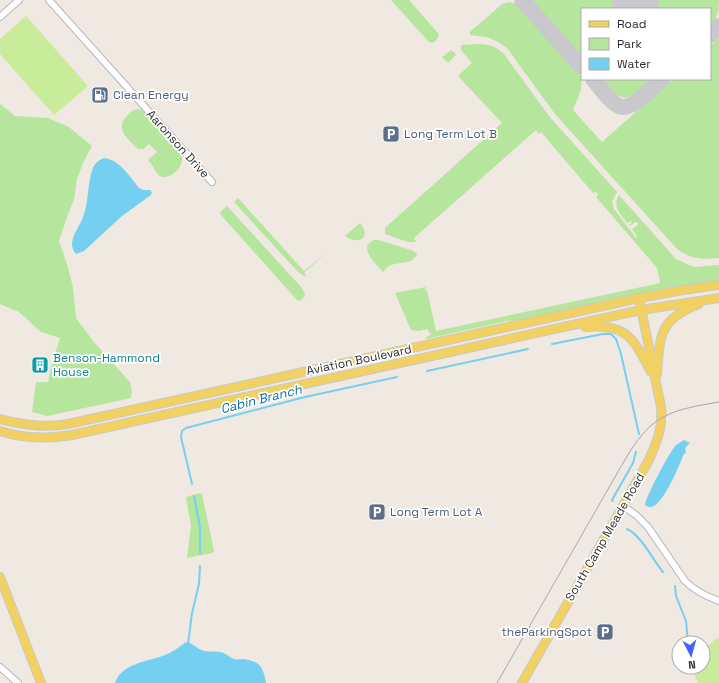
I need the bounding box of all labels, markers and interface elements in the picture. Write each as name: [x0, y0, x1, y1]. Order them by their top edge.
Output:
legend: [581, 8, 711, 80]
text: Road: [617, 16, 646, 32]
text: Park: [617, 36, 642, 52]
text: Water: [617, 56, 651, 72]
fuel station icon: Clean Energy: [90, 85, 110, 105]
place label: Clean Energy: [113, 87, 189, 103]
street label: Aaronson Drive: [143, 107, 213, 181]
parking icon: Long Term Lot B: [381, 124, 401, 144]
place label: Long Term Lot B: [404, 126, 497, 142]
street label: Aviation Boulevard: [305, 341, 413, 379]
place label: Benson-Hammond House: [53, 350, 160, 380]
building icon: Benson-Hammond House: [30, 355, 50, 375]
water label: Cabin Branch: [219, 380, 304, 417]
street label: South Camp Meade Road: [562, 470, 648, 604]
parking icon: Long Term Lot A: [367, 502, 387, 522]
place label: Long Term Lot A: [390, 504, 483, 520]
parking icon: theParkingSpot: [595, 622, 615, 642]
place label: theParkingSpot: [501, 624, 592, 640]
north arrow: [671, 635, 711, 675]
text: N: [688, 658, 696, 672]

